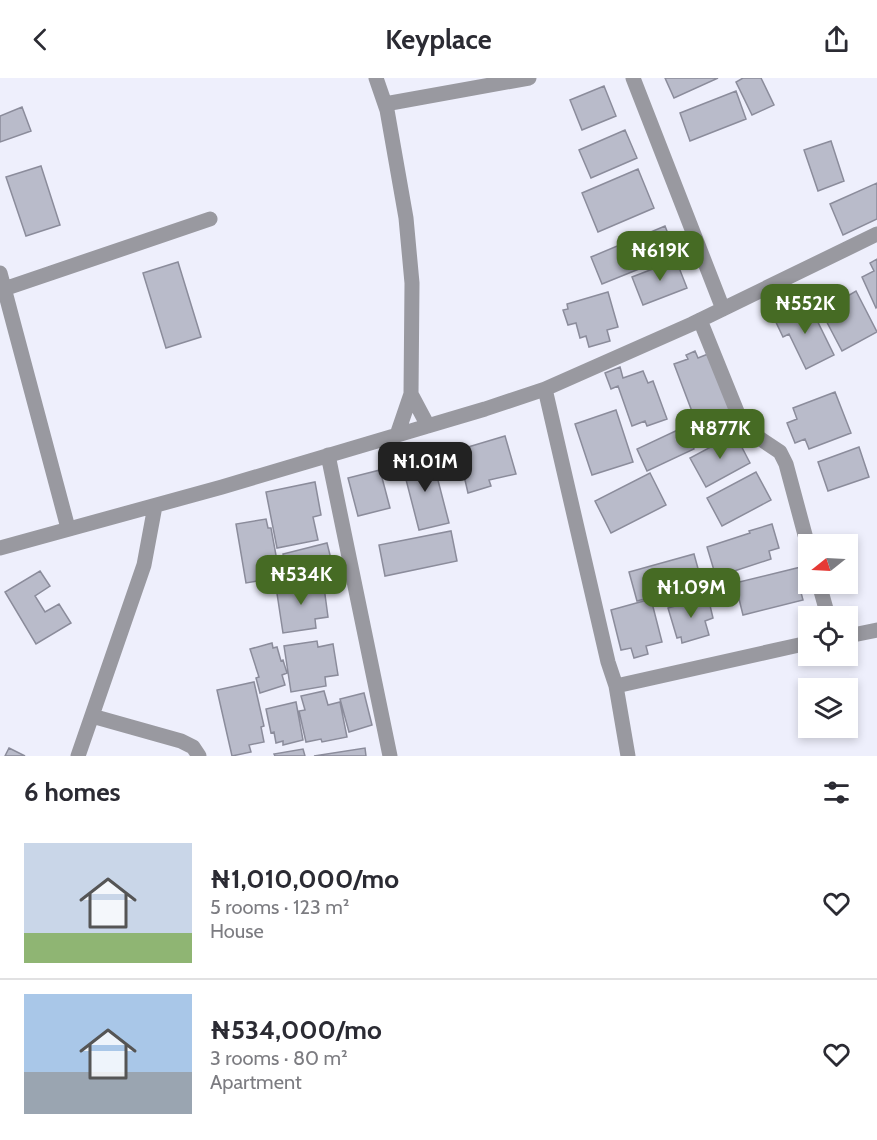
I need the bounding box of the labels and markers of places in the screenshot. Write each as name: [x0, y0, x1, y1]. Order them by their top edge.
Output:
pin: ₦619K: [618, 231, 702, 282]
pin: ₦552K: [763, 284, 847, 335]
pin: ₦877K: [678, 409, 762, 460]
pin: ₦1.01M: [376, 442, 474, 493]
pin: ₦534K: [259, 555, 343, 606]
pin: ₦1.09M: [642, 568, 740, 619]

